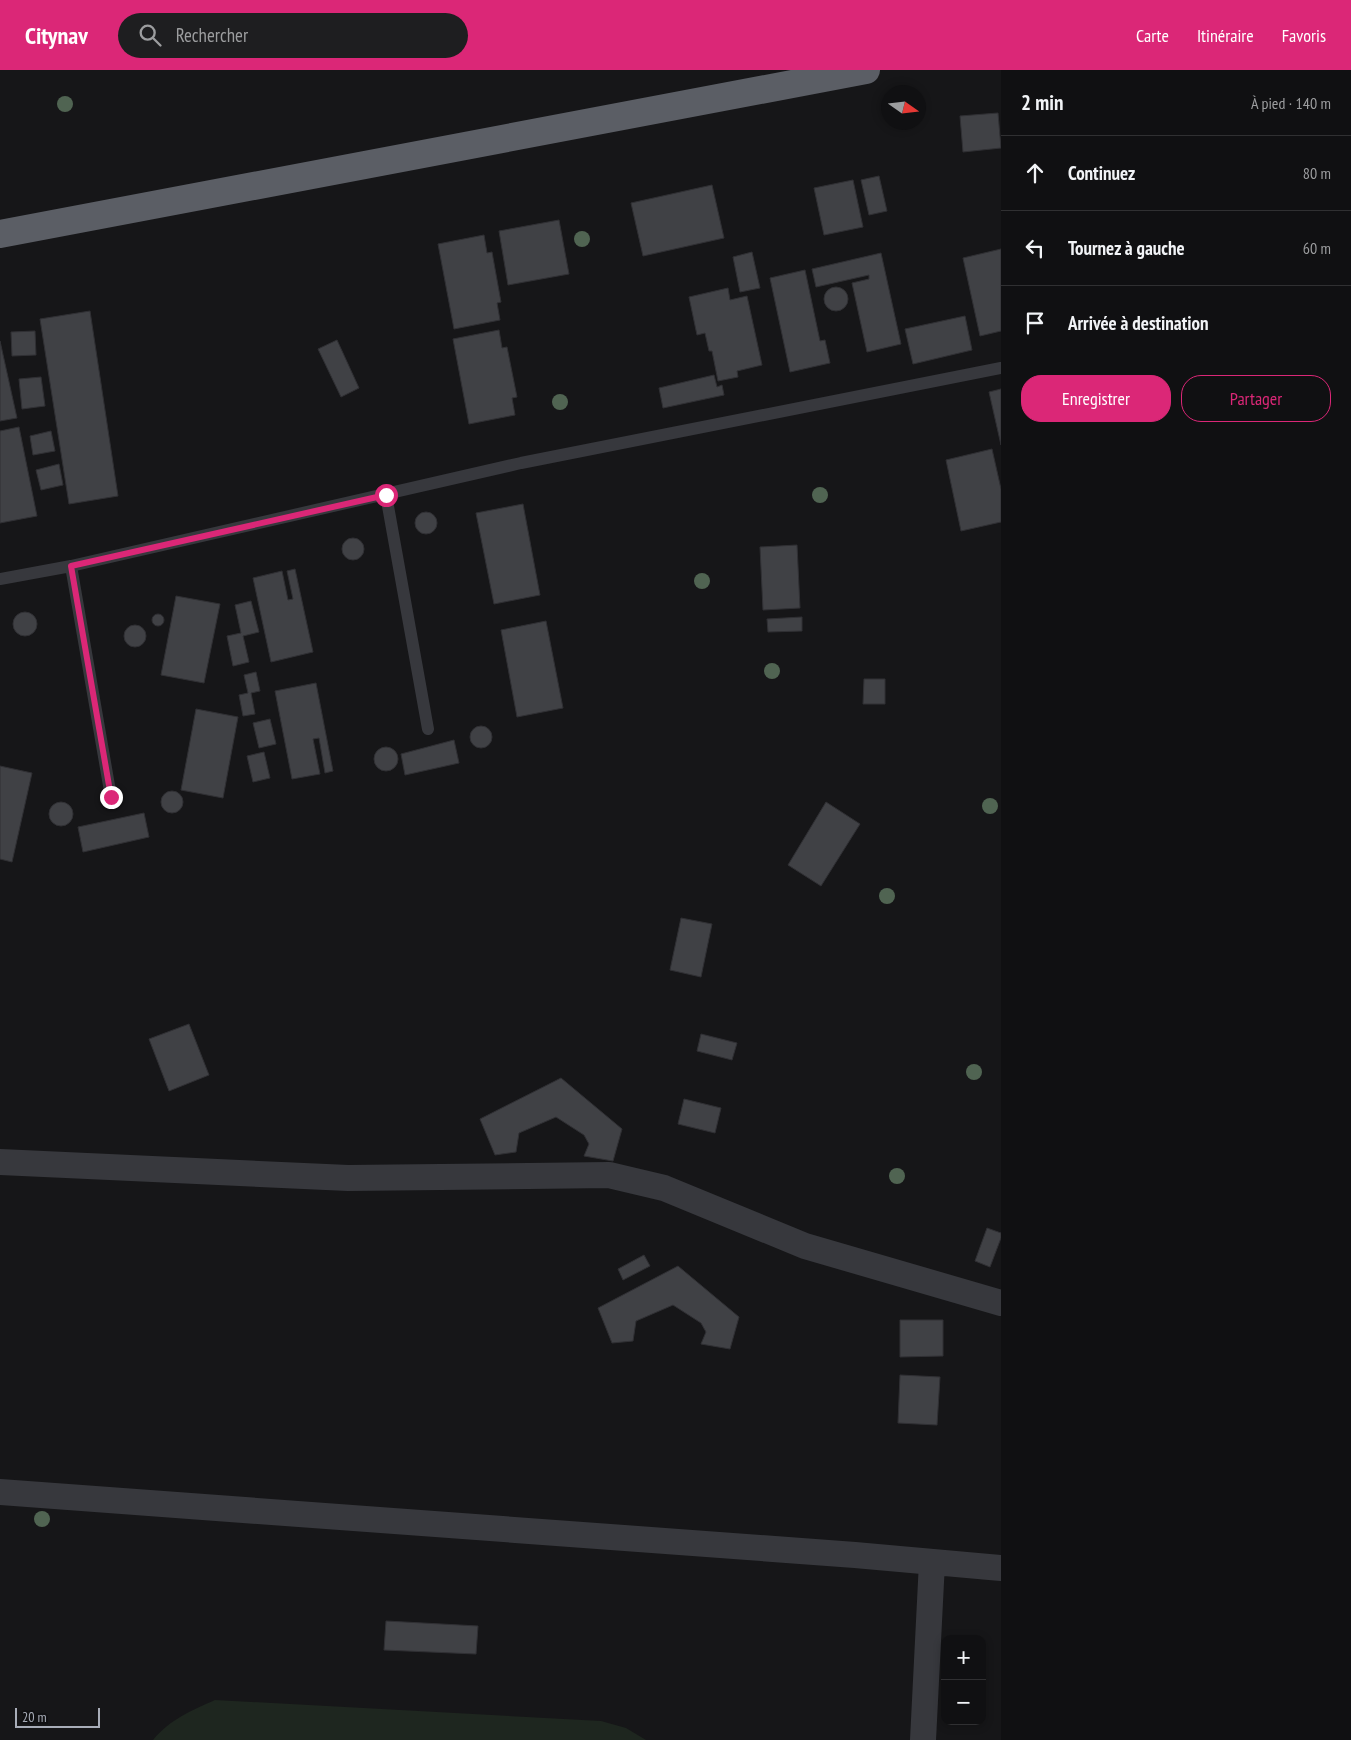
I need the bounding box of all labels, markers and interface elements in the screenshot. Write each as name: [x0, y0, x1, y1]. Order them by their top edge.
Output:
search box: [118, 13, 468, 58]
text: Citynav: [25, 20, 88, 51]
icon: search: [136, 21, 164, 49]
text: Rechercher: [176, 23, 248, 47]
text: Carte: [1136, 24, 1169, 47]
text: Itinéraire: [1197, 24, 1254, 47]
text: Favoris: [1282, 24, 1326, 47]
north arrow: [881, 85, 926, 130]
text: 2 min: [1021, 89, 1063, 116]
text: À pied · 140 m: [1251, 93, 1331, 113]
icon: ahead: [1021, 159, 1049, 187]
text: Continuez: [1068, 161, 1135, 185]
text: 80 m: [1303, 163, 1331, 183]
icon: left: [1021, 234, 1049, 262]
text: Tournez à gauche: [1068, 236, 1185, 260]
text: 60 m: [1303, 238, 1331, 258]
icon: arrive: [1021, 309, 1049, 337]
text: Arrivée à destination: [1068, 311, 1209, 335]
button: Enregistrer: [1021, 375, 1171, 422]
button: Partager: [1181, 375, 1331, 422]
route start: [375, 484, 398, 507]
route end: [100, 786, 123, 809]
map controls: [941, 1635, 986, 1725]
button: +: [941, 1635, 986, 1680]
button: −: [941, 1680, 986, 1725]
scale bar: [15, 1705, 100, 1728]
text: 20 m: [22, 1708, 47, 1726]

